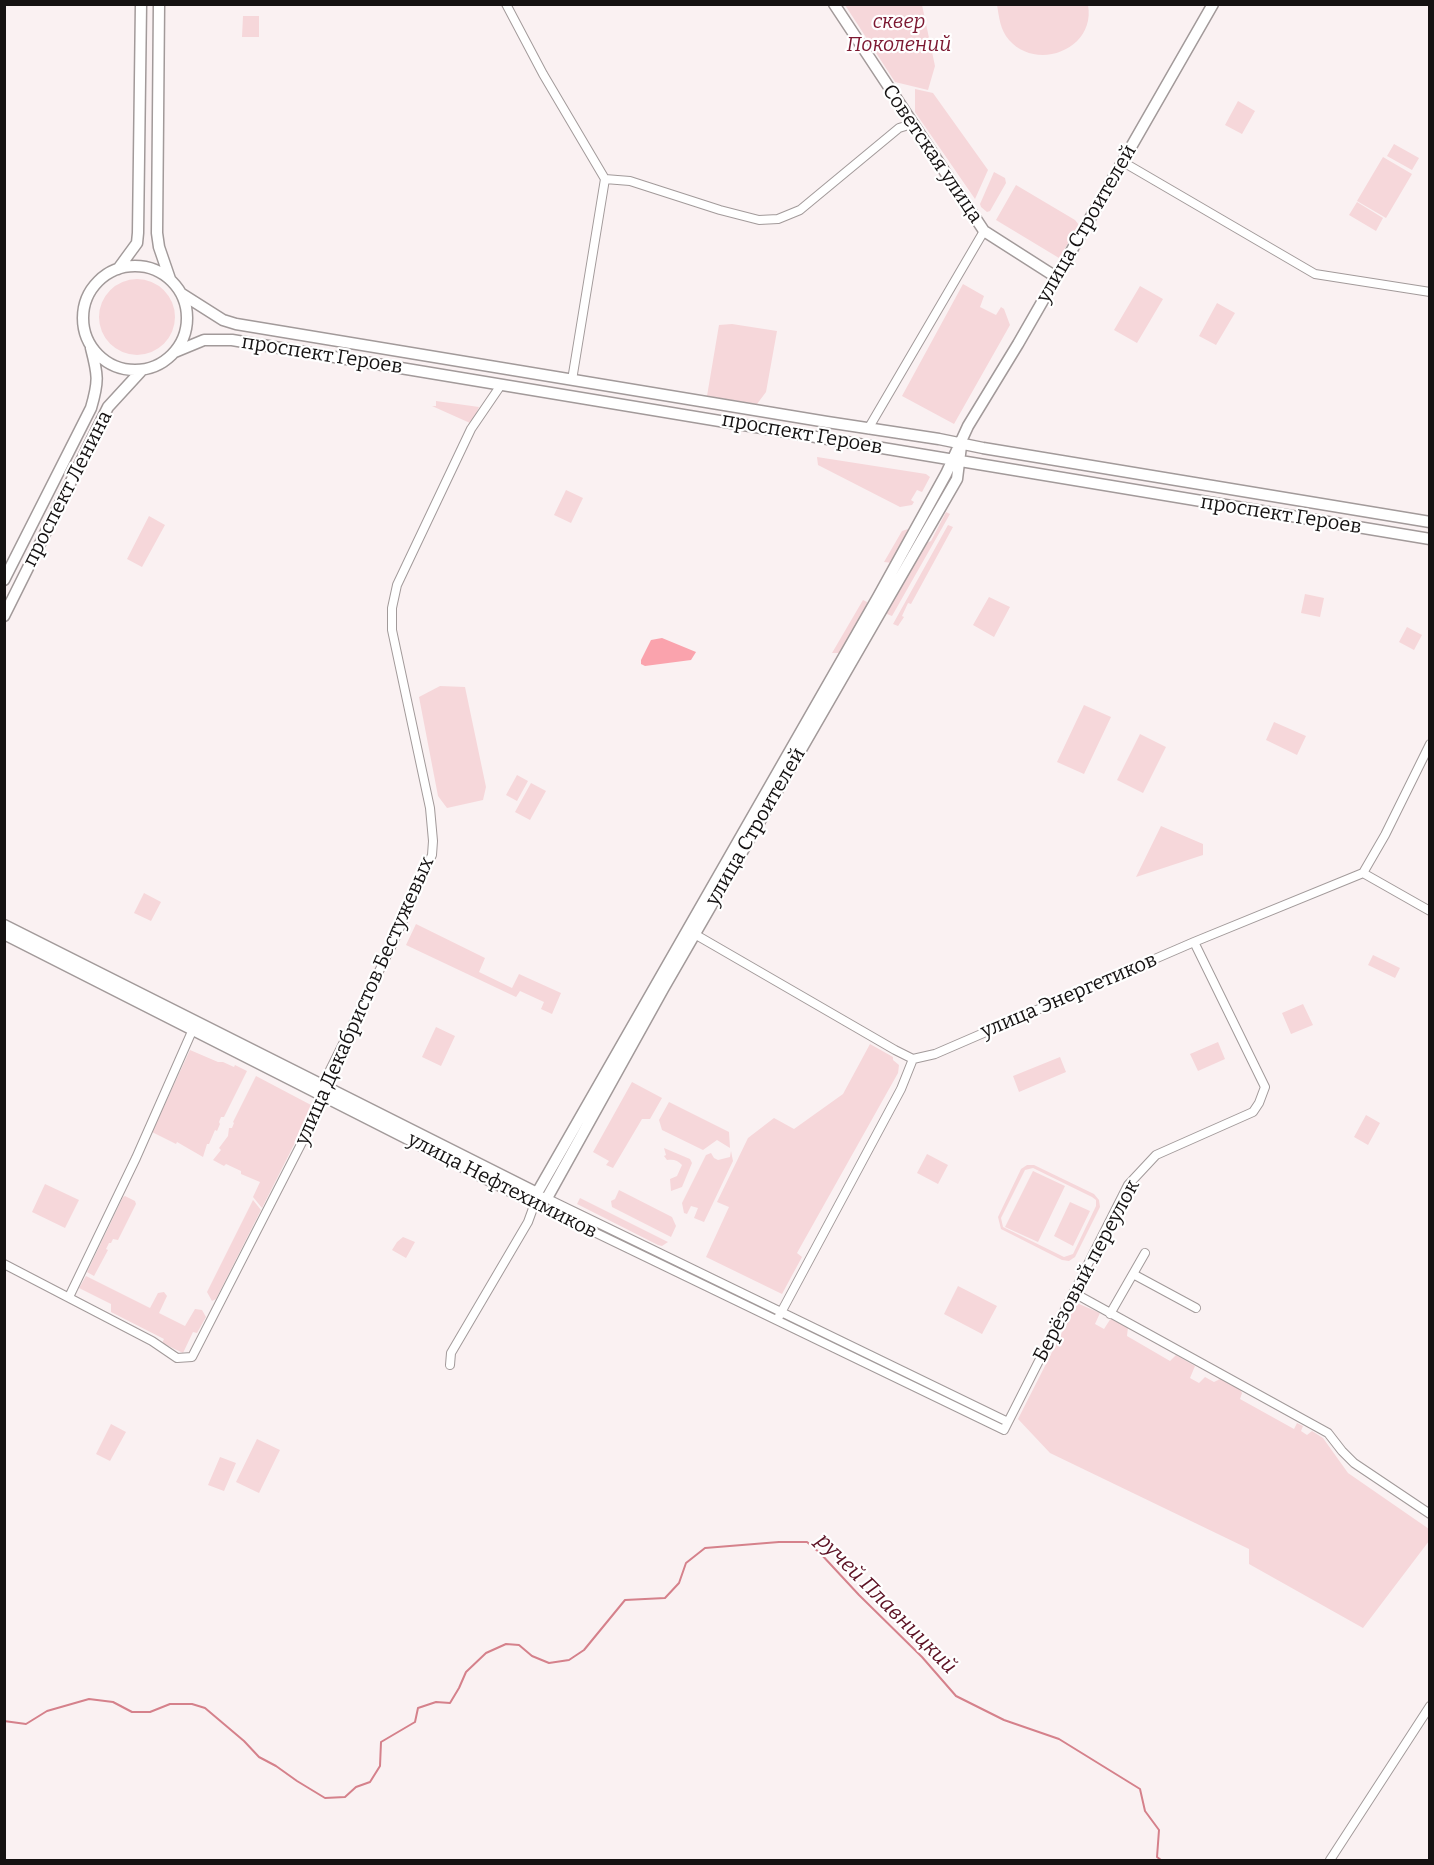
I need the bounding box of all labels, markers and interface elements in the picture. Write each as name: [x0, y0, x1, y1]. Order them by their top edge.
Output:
park label: сквер Поколений: [847, 10, 951, 57]
street label: Советская улица: [877, 80, 987, 228]
street label: улица Строителей: [1032, 141, 1142, 307]
street label: проспект Героев: [240, 330, 404, 380]
street label: проспект Ленина: [18, 407, 118, 571]
street label: проспект Героев: [720, 408, 884, 460]
street label: проспект Героев: [1199, 490, 1363, 540]
street label: улица Строителей: [701, 744, 811, 910]
street label: улица Декабристов Бестужевых: [290, 853, 440, 1149]
street label: улица Энергетиков: [977, 948, 1161, 1044]
street label: улица Нефтехимиков: [403, 1128, 601, 1244]
street label: Берёзовый переулок: [1029, 1176, 1145, 1366]
water label: ручей Плавницкий: [810, 1528, 962, 1680]

